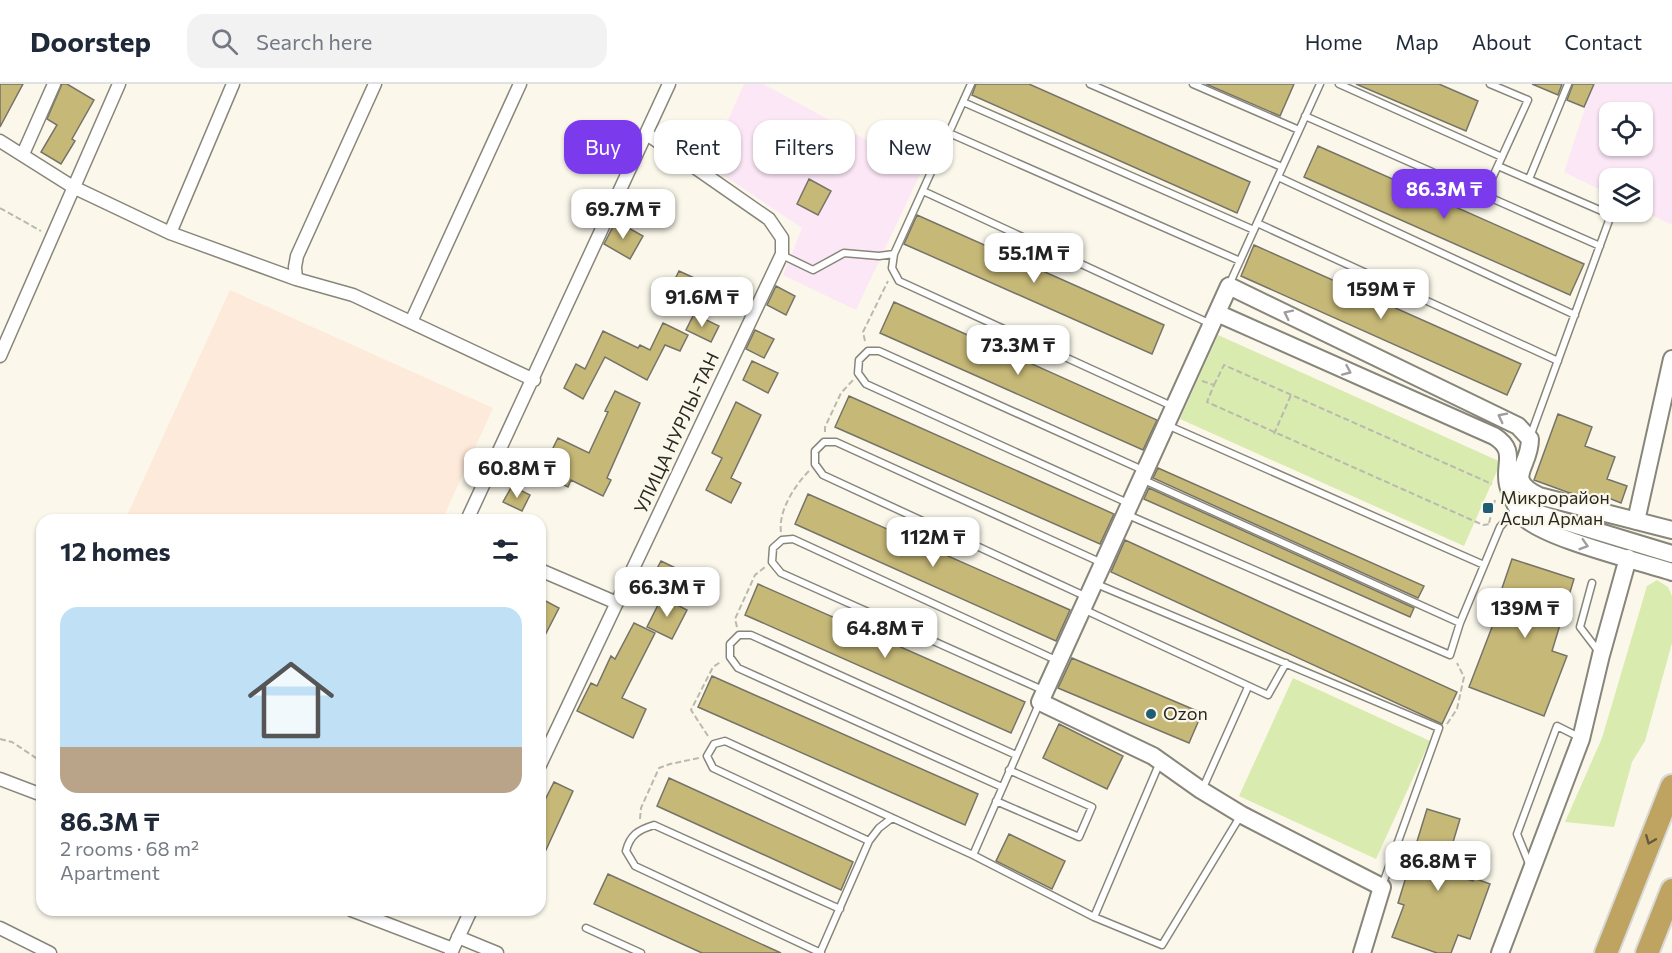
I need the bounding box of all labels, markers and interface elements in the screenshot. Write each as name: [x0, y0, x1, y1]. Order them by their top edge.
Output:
search box: [187, 14, 607, 68]
text: Doorstep: [30, 24, 151, 58]
icon: search: [208, 25, 241, 58]
text: Search here: [256, 28, 372, 55]
text: Home: [1305, 29, 1362, 54]
text: Map: [1395, 29, 1439, 54]
text: About: [1472, 29, 1531, 54]
text: Contact: [1564, 29, 1642, 54]
map controls: [1599, 102, 1653, 222]
button: locate: [1599, 102, 1653, 156]
chip: Buy: [564, 120, 642, 174]
chip: Rent: [654, 120, 741, 174]
chip: Filters: [753, 120, 855, 174]
chip: New: [867, 120, 953, 174]
button: layers: [1599, 168, 1653, 222]
pin: 86.3M ₸: [1389, 169, 1499, 220]
text: 86.3M ₸: [1406, 176, 1482, 200]
pin: 69.7M ₸: [568, 189, 678, 240]
text: 69.7M ₸: [585, 196, 661, 220]
pin: 55.1M ₸: [979, 233, 1089, 284]
text: 55.1M ₸: [998, 240, 1070, 264]
pin: 159M ₸: [1332, 269, 1430, 320]
text: 159M ₸: [1347, 276, 1415, 300]
pin: 91.6M ₸: [647, 277, 757, 328]
text: 91.6M ₸: [665, 284, 739, 308]
one-way arrow: [1284, 310, 1295, 322]
pin: 73.3M ₸: [963, 325, 1073, 376]
text: 73.3M ₸: [981, 332, 1055, 356]
street label: УЛИЦА НУРЛЫ-ТАН: [629, 348, 723, 517]
one-way arrow: [1341, 363, 1352, 375]
one-way arrow: [1497, 413, 1508, 424]
pin: 60.8M ₸: [462, 448, 572, 499]
text: 60.8M ₸: [478, 455, 556, 479]
place label: Микрорайон Асыл Арман: [1500, 486, 1610, 529]
marker: Микрорайон Асыл Арман: [1481, 501, 1495, 515]
pin: 112M ₸: [884, 517, 982, 568]
text: 112M ₸: [901, 524, 965, 548]
icon: filters: [489, 534, 522, 567]
text: 12 homes: [60, 535, 171, 566]
one-way arrow: [1578, 538, 1589, 550]
pin: 66.3M ₸: [612, 567, 722, 618]
text: 66.3M ₸: [629, 574, 705, 598]
pin: 139M ₸: [1476, 588, 1574, 639]
text: 139M ₸: [1491, 595, 1559, 619]
pin: 64.8M ₸: [830, 608, 940, 659]
text: 64.8M ₸: [846, 615, 924, 639]
icon: home: [237, 646, 345, 754]
place label: Ozon: [1163, 702, 1208, 724]
marker: Ozon: [1144, 707, 1158, 721]
text: 86.3M ₸: [60, 805, 160, 836]
one-way arrow: [1645, 835, 1658, 845]
text: 2 rooms · 68 m²: [60, 836, 199, 860]
pin: 86.8M ₸: [1383, 841, 1493, 892]
text: 86.8M ₸: [1399, 848, 1477, 872]
text: Apartment: [60, 860, 160, 884]

